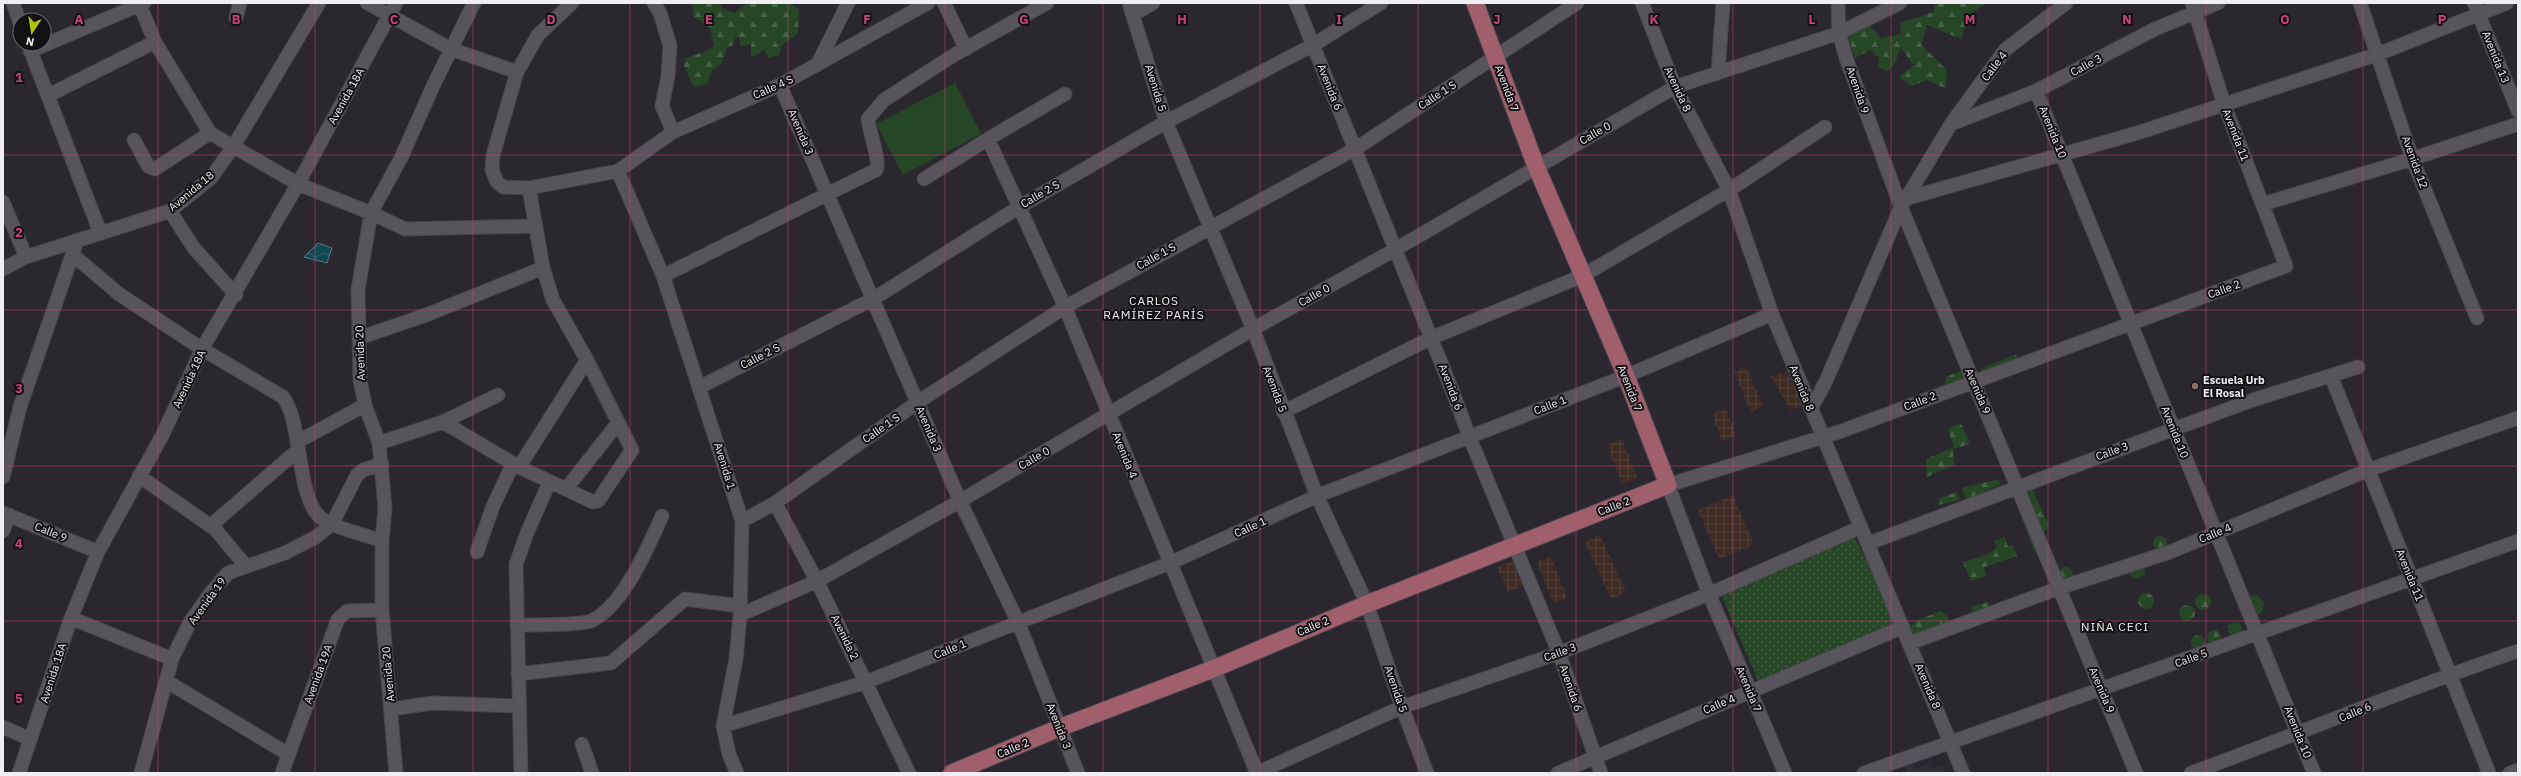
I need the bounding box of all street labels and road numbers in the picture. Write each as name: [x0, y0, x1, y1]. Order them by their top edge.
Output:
street label: Avenida 13: [2479, 29, 2513, 85]
street label: Calle 4: [1978, 48, 2010, 84]
street label: Calle 3: [2068, 51, 2104, 79]
street label: Avenida 6: [1314, 62, 1346, 112]
street label: Avenida 5: [1142, 63, 1170, 113]
street label: Avenida 7: [1492, 63, 1522, 113]
street label: Avenida 8: [1661, 64, 1695, 114]
street label: Avenida 18A: [325, 65, 367, 127]
street label: Avenida 9: [1843, 65, 1873, 115]
street label: Calle 4 S: [751, 72, 795, 102]
street label: Calle 1 S: [1415, 77, 1459, 113]
street label: Avenida 10: [2036, 104, 2070, 160]
street label: Avenida 3: [785, 107, 817, 157]
street label: Avenida 11: [2220, 107, 2253, 164]
street label: Calle 0: [1577, 118, 1613, 148]
street label: Avenida 12: [2399, 134, 2431, 190]
street label: Avenida 18: [165, 168, 217, 214]
street label: Calle 2 S: [1018, 177, 1062, 211]
street label: Calle 1 S: [1134, 239, 1178, 273]
street label: Calle 2: [2206, 277, 2242, 301]
street label: Calle 0: [1296, 281, 1332, 309]
street label: Avenida 20: [352, 325, 368, 381]
street label: Calle 2 S: [738, 340, 782, 372]
street label: Avenida 18A: [169, 348, 209, 410]
street label: Avenida 6: [1436, 362, 1466, 412]
street label: Avenida 7: [1614, 363, 1646, 413]
street label: Avenida 8: [1786, 363, 1818, 413]
street label: Avenida 5: [1260, 364, 1290, 414]
street label: Avenida 9: [1962, 366, 1994, 416]
street label: Calle 2: [1902, 388, 1938, 414]
street label: Calle 1: [1532, 392, 1569, 418]
street label: Avenida 3: [913, 404, 945, 454]
street label: Avenida 10: [2158, 404, 2192, 460]
street label: Calle 1 S: [859, 410, 903, 446]
street label: Avenida 4: [1109, 430, 1141, 481]
street label: Calle 3: [2094, 439, 2130, 463]
street label: Avenida 1: [711, 441, 739, 492]
street label: Calle 0: [1016, 443, 1052, 473]
street label: Calle 2: [1596, 493, 1632, 519]
street label: Calle 1: [1232, 514, 1269, 540]
street label: Calle 9: [33, 519, 69, 545]
street label: Calle 4: [2197, 520, 2234, 546]
street label: Avenida 11: [2393, 547, 2427, 604]
street label: Avenida 19: [185, 575, 229, 627]
street label: Avenida 2: [828, 612, 862, 662]
street label: Calle 2: [1295, 613, 1331, 639]
street label: Calle 1: [932, 636, 969, 662]
street label: Calle 3: [1542, 640, 1578, 664]
street label: Avenida 18A: [37, 641, 69, 705]
street label: Avenida 19A: [301, 642, 335, 706]
street label: Avenida 20: [379, 646, 397, 702]
street label: Calle 5: [2173, 646, 2209, 670]
street label: Avenida 8: [1912, 661, 1944, 711]
street label: Avenida 6: [1556, 663, 1586, 713]
street label: Avenida 5: [1381, 664, 1411, 714]
street label: Avenida 7: [1733, 664, 1765, 714]
street label: Avenida 9: [2086, 665, 2118, 715]
street label: Calle 4: [1701, 691, 1738, 717]
street label: Calle 6: [2337, 699, 2373, 725]
street label: Avenida 3: [1043, 701, 1075, 751]
street label: Avenida 10: [2281, 704, 2315, 760]
street label: Calle 2: [995, 735, 1031, 761]

